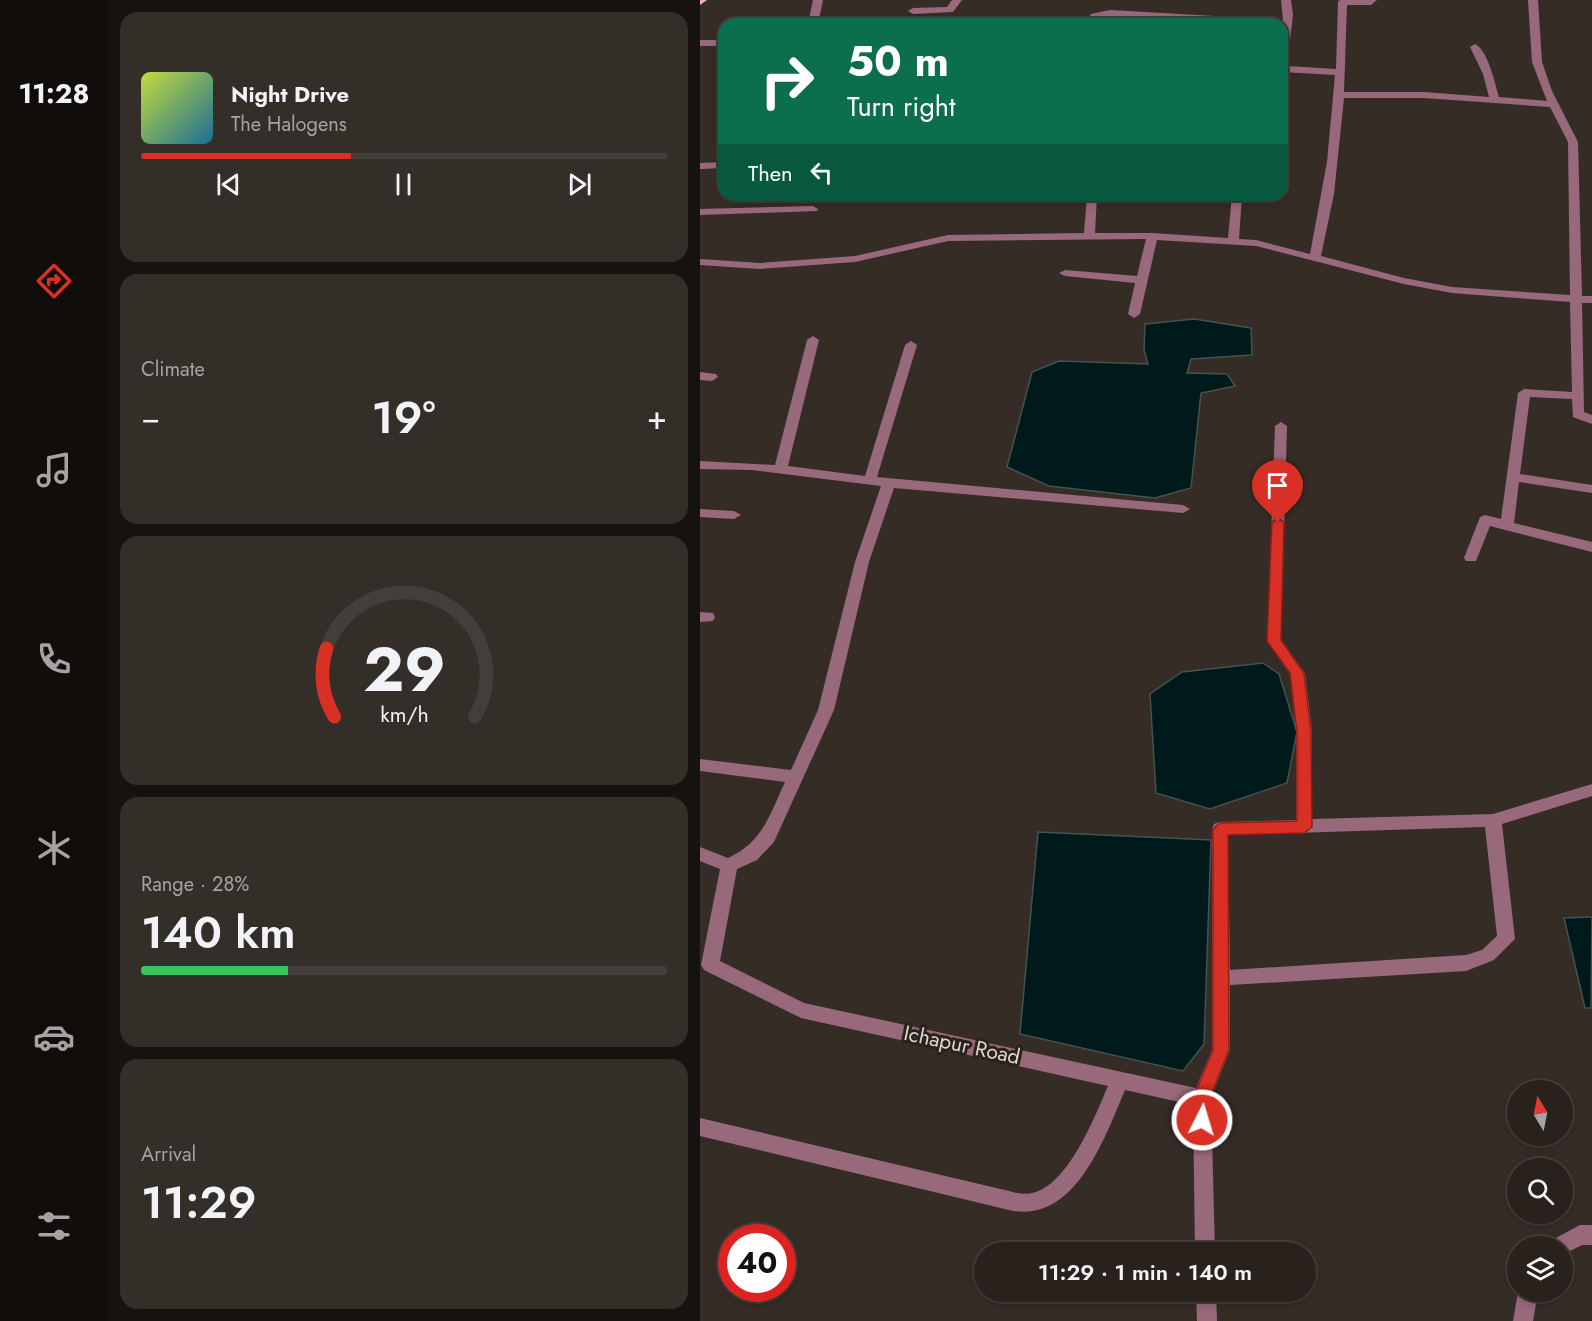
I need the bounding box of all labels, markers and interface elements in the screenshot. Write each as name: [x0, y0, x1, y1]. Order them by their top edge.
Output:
text: 50 m: [847, 31, 949, 92]
icon: right: [748, 42, 826, 120]
text: 11:28: [19, 74, 89, 113]
text: Night Drive: [231, 78, 349, 110]
text: Turn right: [847, 87, 955, 126]
text: The Halogens: [231, 110, 347, 139]
icon: left: [805, 156, 838, 189]
text: Then: [748, 157, 793, 189]
icon: previous: [212, 168, 245, 201]
icon: pause: [387, 168, 420, 201]
icon: next: [563, 168, 596, 201]
icon: directions: [33, 260, 75, 302]
text: Climate: [141, 355, 205, 384]
text: 19°: [372, 385, 436, 450]
text: −: [141, 394, 160, 441]
text: +: [647, 394, 667, 441]
icon: music: [33, 449, 75, 491]
pin: [1252, 460, 1303, 522]
icon: arrive: [1261, 469, 1294, 502]
text: 29: [363, 625, 445, 715]
icon: phone: [33, 638, 75, 680]
text: km/h: [380, 700, 428, 731]
icon: climate: [33, 827, 75, 869]
text: Range · 28%: [141, 870, 249, 899]
text: 140 km: [141, 900, 296, 965]
icon: car: [33, 1016, 75, 1058]
street label: Ichapur Road: [901, 1018, 1023, 1072]
north arrow: [1507, 1080, 1573, 1146]
map controls: [1507, 1080, 1573, 1302]
position arrow: [1170, 1088, 1234, 1152]
text: Arrival: [141, 1140, 196, 1169]
button: search: [1507, 1158, 1573, 1224]
text: 11:29: [141, 1170, 256, 1235]
icon: filters: [33, 1205, 75, 1247]
speed limit sign: 40: [718, 1224, 796, 1302]
button: layers: [1507, 1236, 1573, 1302]
text: 11:29 · 1 min · 140 m: [1038, 1256, 1252, 1288]

